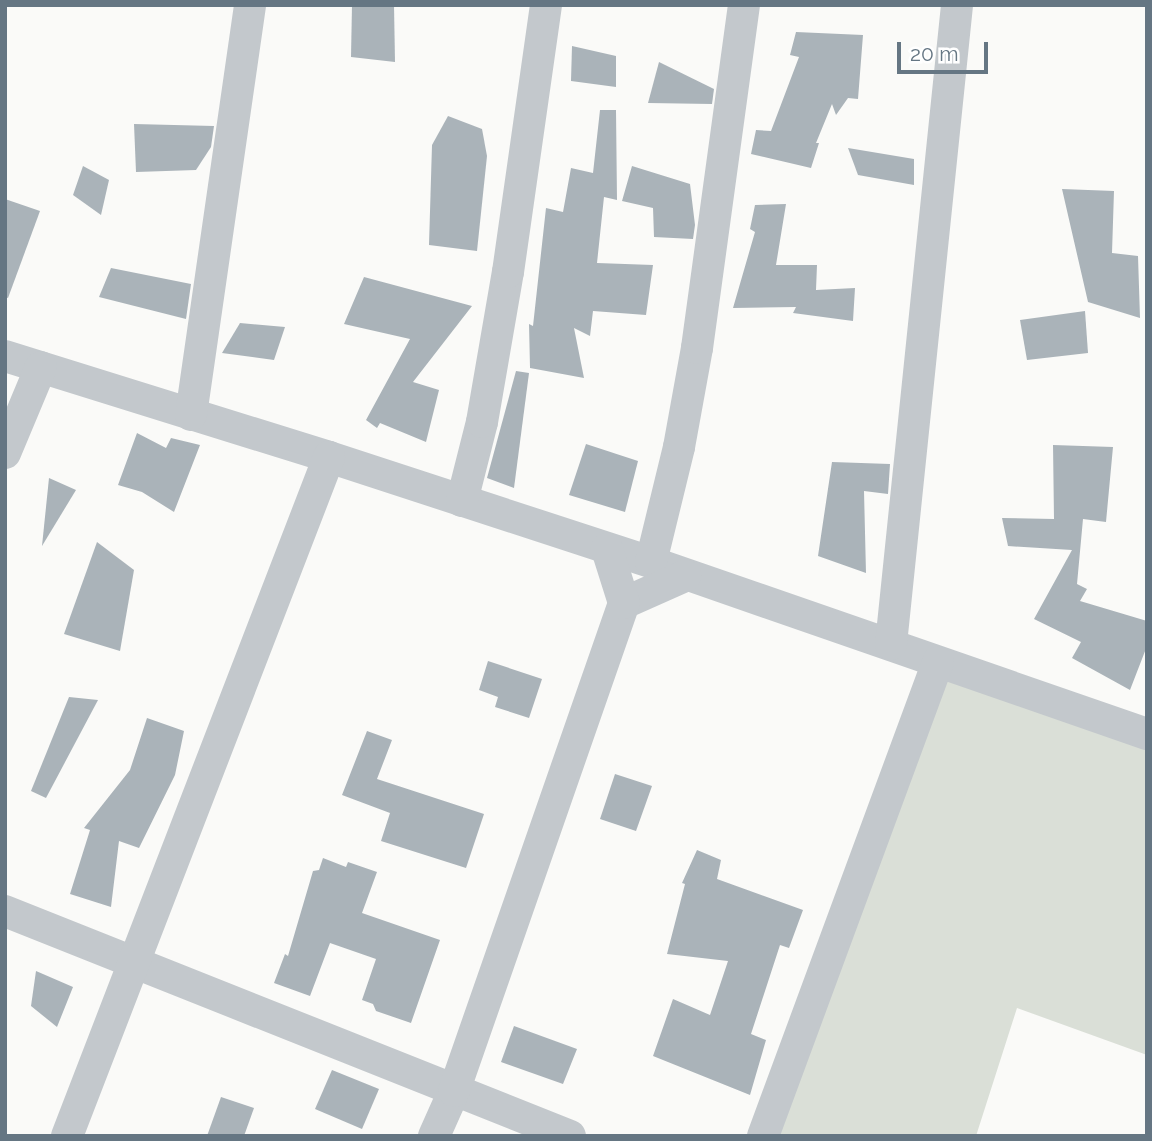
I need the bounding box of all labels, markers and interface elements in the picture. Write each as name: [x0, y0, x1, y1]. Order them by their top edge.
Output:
scale bar: [900, 28, 991, 72]
text: 20 m: [910, 41, 958, 66]

